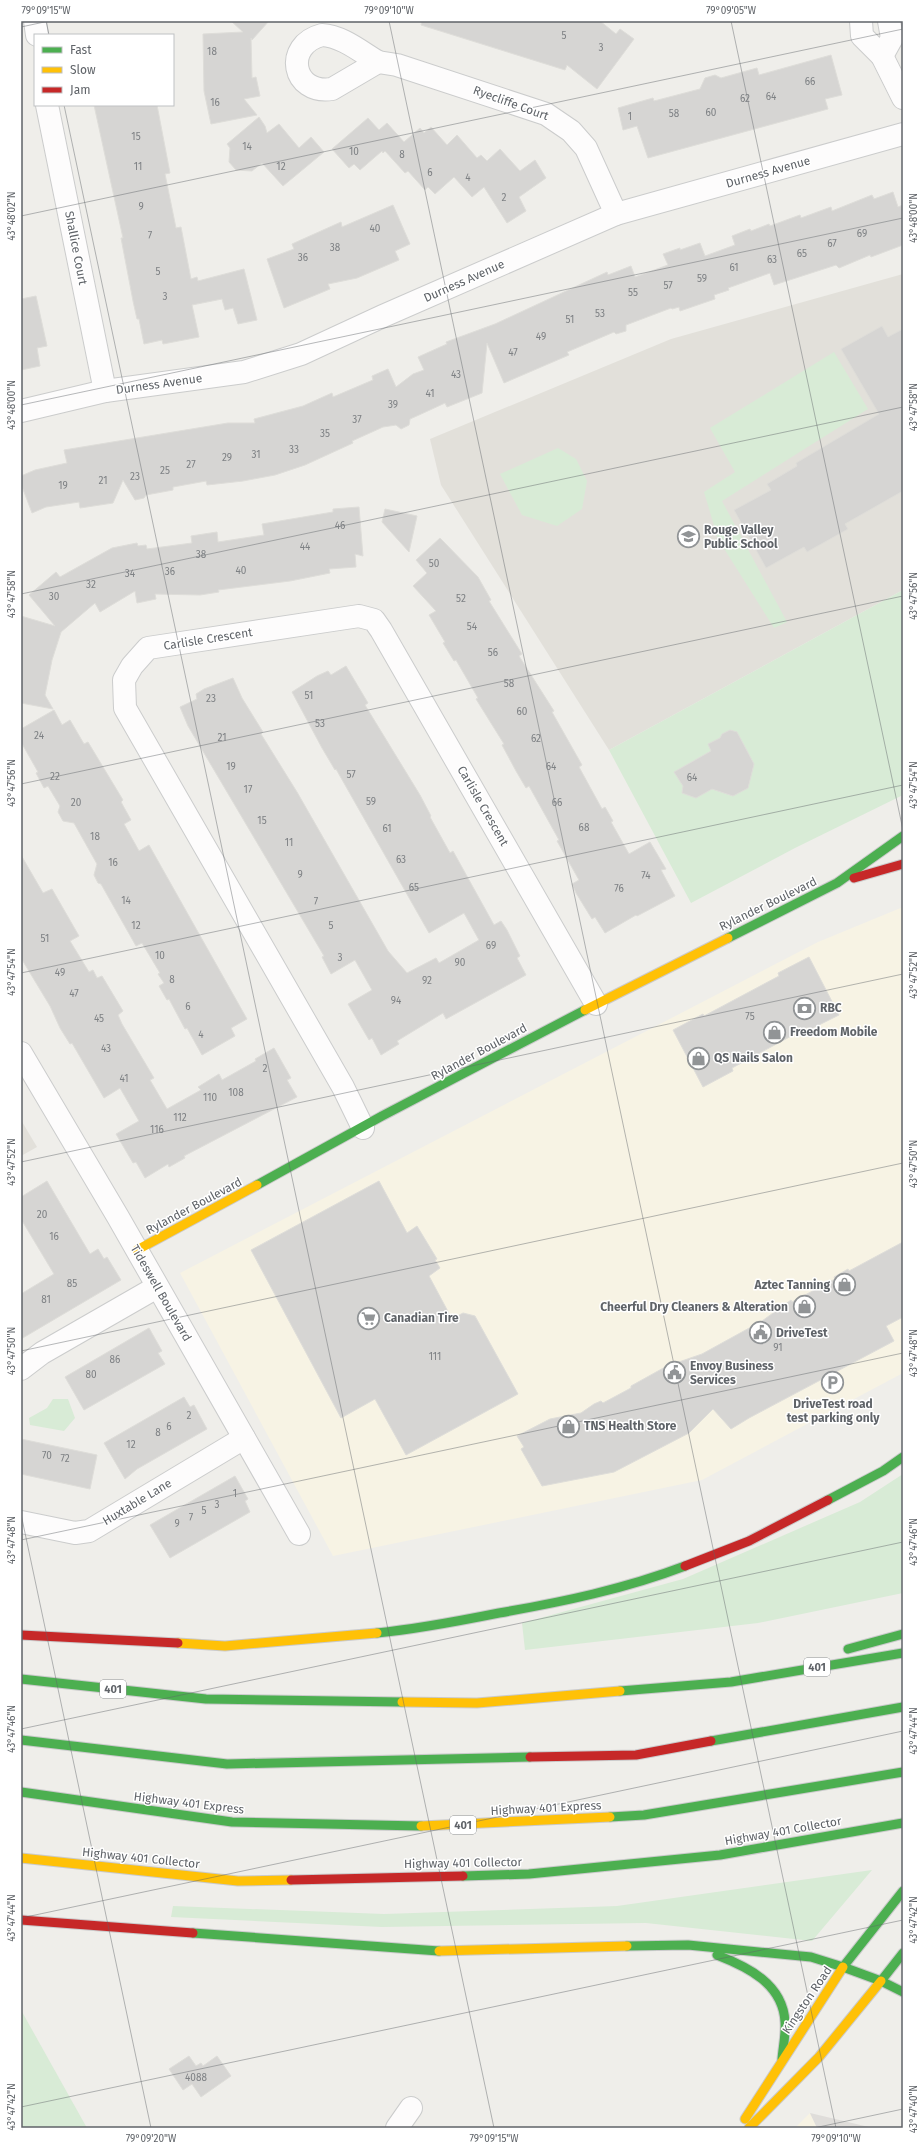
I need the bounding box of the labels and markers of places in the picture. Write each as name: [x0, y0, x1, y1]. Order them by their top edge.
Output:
place label: Rouge Valley Public School: [704, 523, 778, 551]
school or university icon: Rouge Valley Public School: [676, 524, 702, 550]
bank icon: RBC: [792, 995, 818, 1021]
place label: RBC: [820, 1001, 842, 1015]
shop icon: Freedom Mobile: [761, 1019, 787, 1045]
place label: Freedom Mobile: [790, 1025, 878, 1039]
shop icon: QS Nails Salon: [686, 1045, 712, 1071]
place label: QS Nails Salon: [714, 1051, 793, 1065]
shop icon: Aztec Tanning: [832, 1272, 858, 1298]
place label: Aztec Tanning: [754, 1278, 830, 1292]
shop icon: Cheerful Dry Cleaners & Alteration: [791, 1294, 817, 1320]
place label: Cheerful Dry Cleaners & Alteration: [600, 1300, 788, 1314]
supermarket icon: Canadian Tire: [356, 1305, 382, 1331]
place label: Canadian Tire: [384, 1311, 459, 1325]
public building icon: DriveTest: [747, 1320, 773, 1346]
place label: DriveTest: [776, 1326, 828, 1340]
place label: Envoy Business Services: [690, 1359, 774, 1387]
public building icon: Envoy Business Services: [661, 1360, 687, 1386]
parking icon: DriveTest road test parking only: [820, 1370, 846, 1396]
place label: DriveTest road test parking only: [787, 1397, 880, 1425]
shop icon: TNS Health Store: [556, 1413, 582, 1439]
place label: TNS Health Store: [584, 1419, 677, 1433]

